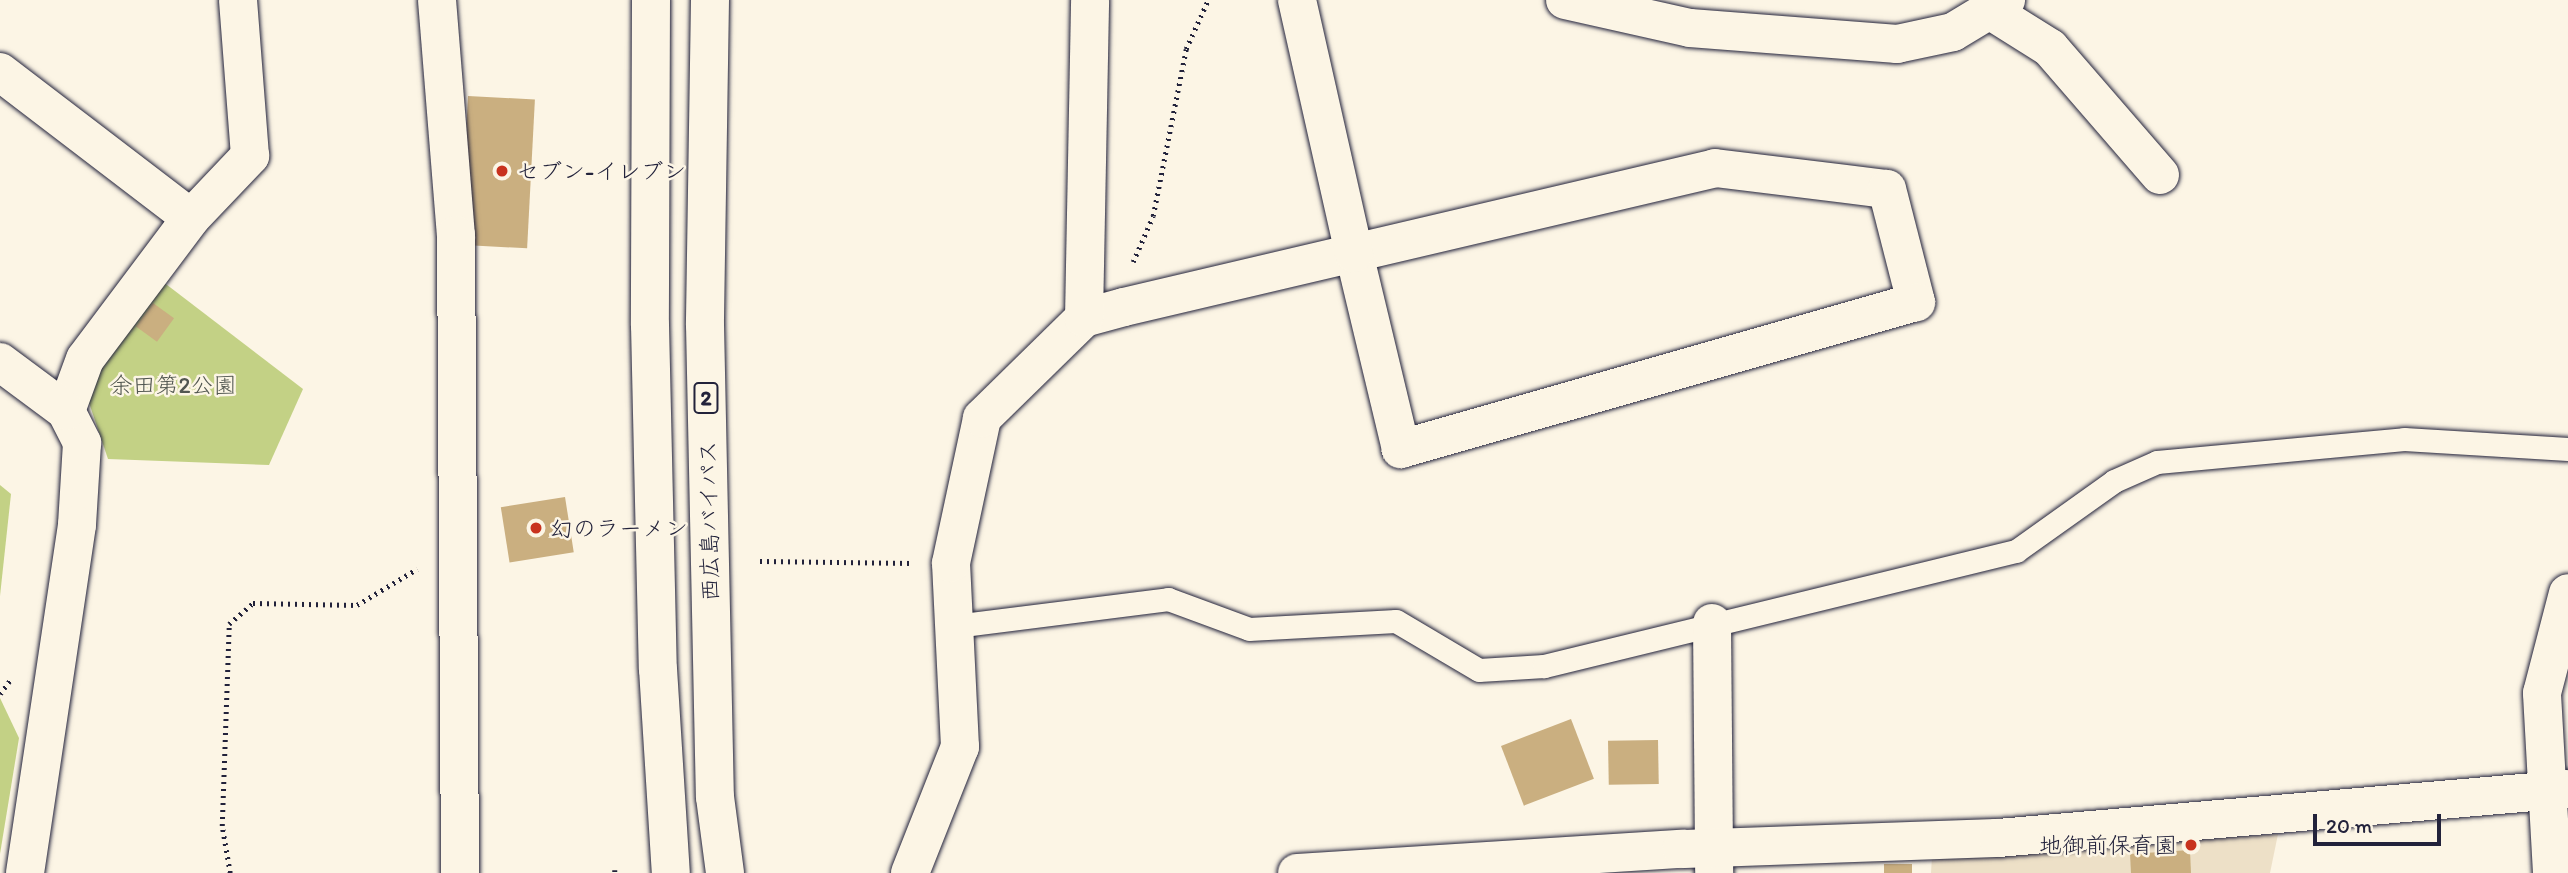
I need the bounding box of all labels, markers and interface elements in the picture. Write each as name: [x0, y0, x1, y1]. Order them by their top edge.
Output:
place label: セブン-イレブン: [516, 157, 686, 185]
marker: セブン-イレブン: [494, 163, 510, 179]
park label: 余田第2公園: [109, 371, 237, 399]
road number: 2: [692, 380, 720, 416]
street label: 西広島バイパス: [694, 440, 724, 602]
place label: 幻のラーメン: [550, 514, 688, 542]
marker: 幻のラーメン: [528, 520, 544, 536]
scale bar: [2316, 800, 2444, 844]
text: 20 m: [2326, 813, 2372, 838]
place label: 地御前保育園: [2039, 831, 2177, 859]
marker: 地御前保育園: [2183, 837, 2199, 853]

